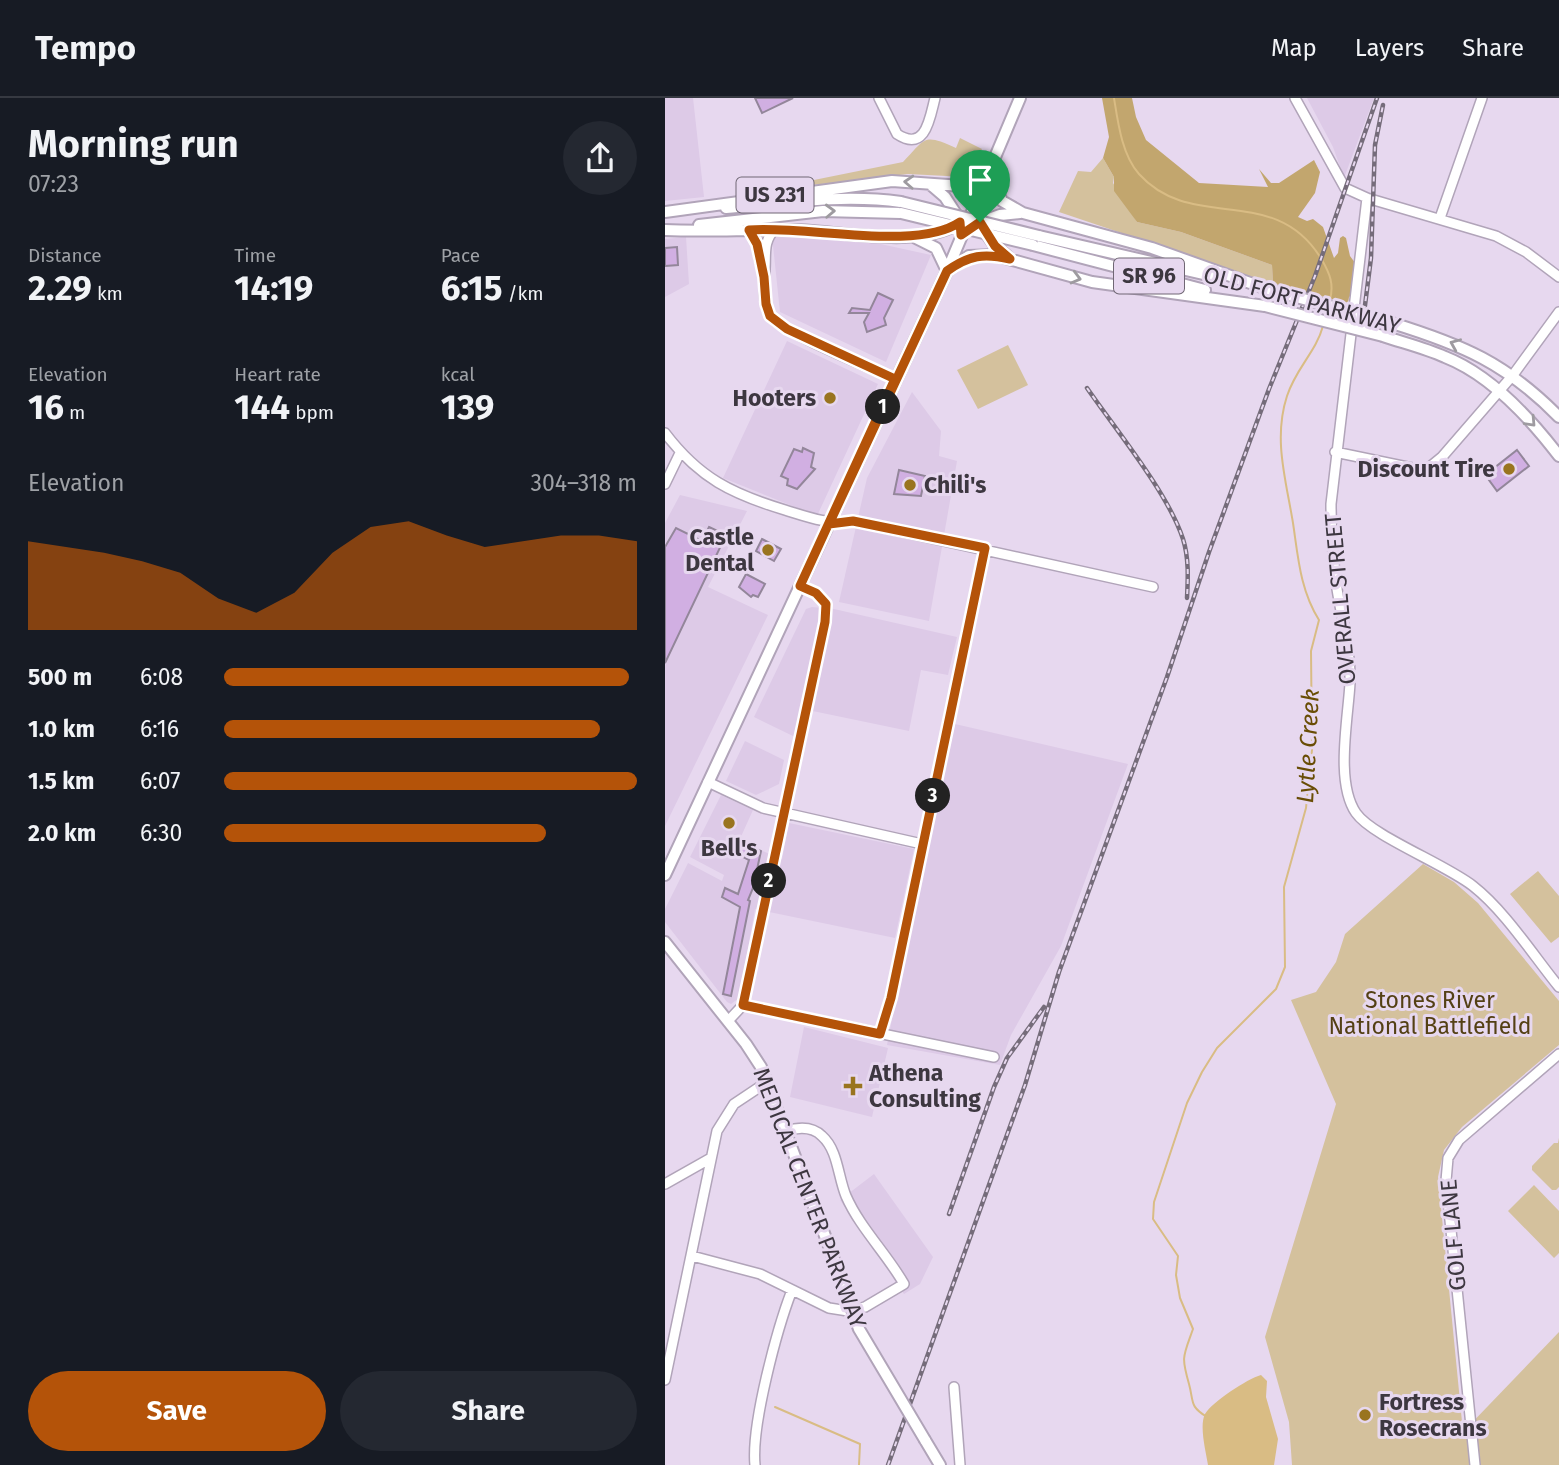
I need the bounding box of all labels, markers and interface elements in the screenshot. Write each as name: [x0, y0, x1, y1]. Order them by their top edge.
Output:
text: Tempo: [35, 28, 136, 68]
text: Map: [1271, 34, 1317, 62]
text: Layers: [1355, 34, 1424, 62]
text: Share: [1462, 34, 1524, 62]
text: Morning run: [28, 121, 239, 167]
button: share: [563, 121, 637, 195]
pin: [950, 150, 1010, 222]
icon: arrive: [961, 161, 999, 199]
text: 07:23: [28, 170, 79, 198]
one-way arrow: [903, 174, 914, 189]
road number: US 231: [737, 178, 813, 212]
one-way arrow: [825, 203, 836, 218]
text: Distance: [28, 244, 102, 267]
text: Time: [234, 244, 276, 267]
text: Pace: [441, 244, 480, 267]
road number: SR 96: [1114, 258, 1184, 294]
street label: OLD FORT PARKWAY: [1200, 260, 1404, 340]
text: 2.29: [28, 267, 92, 309]
text: 14:19: [234, 267, 313, 309]
text: 6:15: [441, 267, 503, 309]
one-way arrow: [1070, 269, 1082, 284]
text: km: [92, 282, 123, 305]
text: /km: [503, 282, 544, 305]
one-way arrow: [1449, 338, 1462, 352]
text: Elevation: [28, 363, 108, 386]
text: Heart rate: [234, 363, 321, 386]
text: kcal: [441, 363, 475, 386]
place label: Hooters: [733, 384, 816, 412]
text: 16: [28, 386, 64, 428]
text: 144: [234, 386, 290, 428]
text: 139: [441, 386, 494, 428]
marker: Hooters: [822, 390, 838, 406]
pin: 1: [865, 390, 900, 424]
text: 1: [878, 395, 887, 418]
text: m: [64, 401, 85, 424]
text: bpm: [290, 401, 334, 424]
one-way arrow: [1522, 414, 1535, 427]
place label: Discount Tire: [1358, 455, 1495, 483]
marker: Discount Tire: [1501, 461, 1517, 477]
text: Elevation: [28, 469, 124, 497]
text: 304–318 m: [531, 469, 637, 497]
place label: Chili's: [924, 471, 986, 499]
marker: Chili's: [902, 477, 918, 493]
street label: OVERALL STREET: [1319, 512, 1361, 686]
place label: Castle Dental: [685, 523, 754, 577]
marker: Castle Dental: [760, 542, 776, 558]
text: 500 m: [28, 663, 92, 691]
text: 6:08: [140, 663, 183, 691]
water label: Lytle Creek: [1291, 688, 1325, 804]
text: 1.0 km: [28, 715, 95, 743]
text: 6:16: [140, 715, 179, 743]
text: 1.5 km: [28, 767, 94, 795]
text: 6:07: [140, 767, 180, 795]
pin: 3: [915, 778, 951, 814]
text: 3: [928, 784, 937, 807]
marker: Bell's: [721, 815, 737, 831]
text: 2.0 km: [28, 819, 96, 847]
text: 6:30: [140, 819, 182, 847]
place label: Bell's: [701, 834, 757, 862]
pin: 2: [751, 864, 787, 898]
text: 2: [764, 869, 773, 892]
park label: Stones River National Battlefield: [1328, 986, 1532, 1040]
place label: Athena Consulting: [868, 1059, 981, 1113]
street label: MEDICAL CENTER PARKWAY: [747, 1064, 873, 1333]
marker: Athena Consulting: [843, 1076, 863, 1096]
street label: GOLF LANE: [1434, 1178, 1472, 1292]
button: Save: [28, 1371, 326, 1451]
button: Share: [340, 1371, 637, 1451]
place label: Fortress Rosecrans: [1379, 1388, 1487, 1442]
marker: Fortress Rosecrans: [1357, 1407, 1373, 1423]

